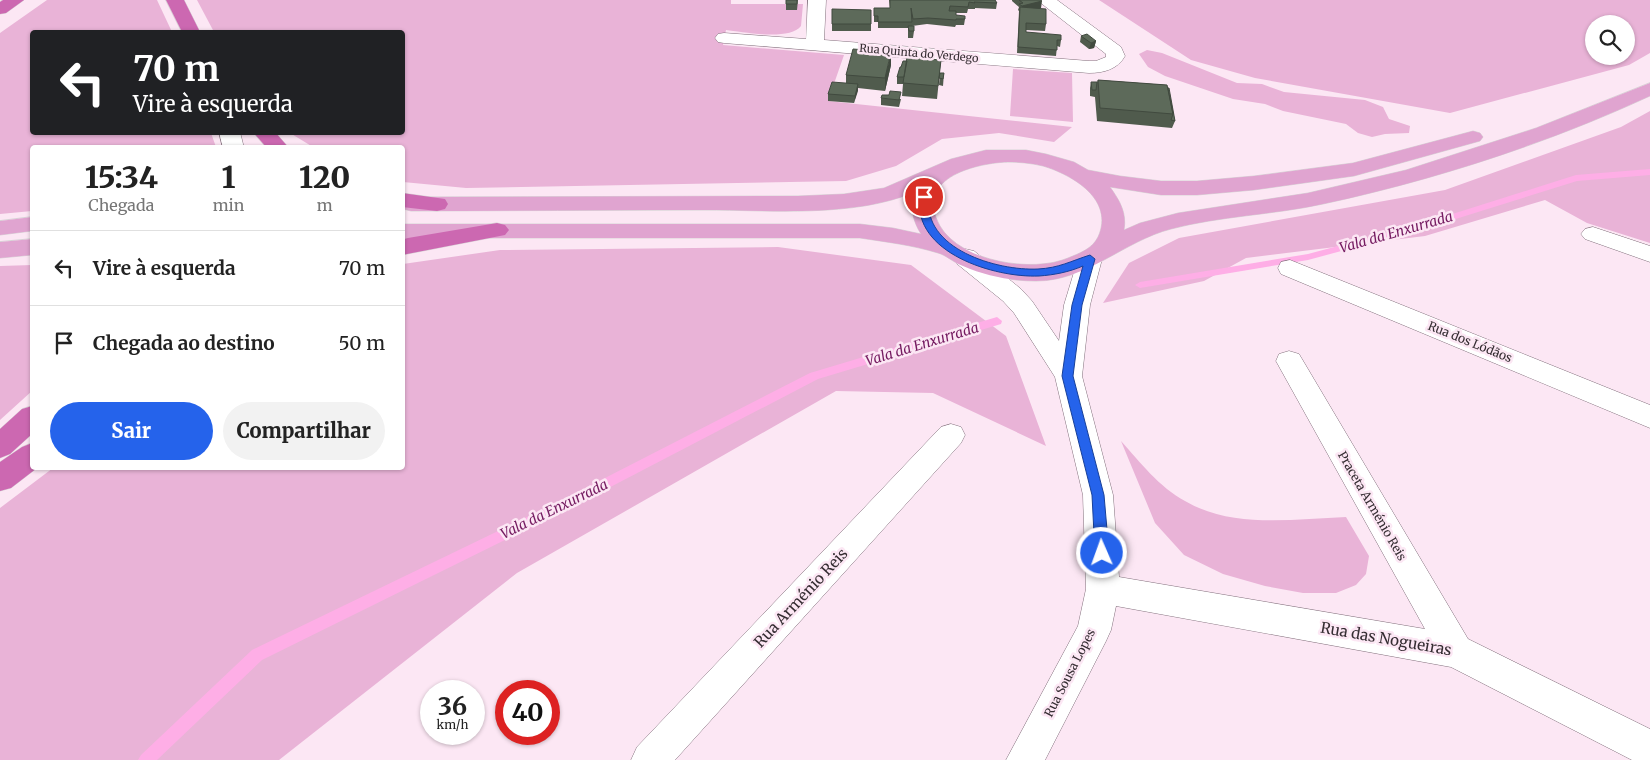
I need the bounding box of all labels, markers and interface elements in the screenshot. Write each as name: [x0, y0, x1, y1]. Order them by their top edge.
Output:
map controls: [1585, 15, 1635, 65]
button: search: [1585, 15, 1635, 65]
street label: Rua Quinta do Verdego: [859, 41, 980, 65]
text: 70 m: [133, 47, 220, 91]
icon: left: [50, 50, 115, 115]
text: Vire à esquerda: [133, 90, 293, 118]
text: 15:34: [85, 158, 158, 196]
text: 1: [222, 158, 236, 196]
text: 120: [299, 158, 350, 196]
pin: [903, 176, 945, 218]
icon: arrive: [910, 183, 938, 211]
text: Chegada: [88, 195, 154, 215]
text: min: [213, 195, 244, 215]
text: m: [317, 195, 333, 215]
water label: Vala da Enxurrada: [1337, 207, 1455, 257]
icon: left: [50, 254, 78, 282]
text: Vire à esquerda: [93, 256, 236, 280]
text: 70 m: [339, 256, 385, 280]
water label: Vala da Enxurrada: [863, 318, 981, 370]
street label: Rua dos Lódãos: [1426, 318, 1515, 365]
icon: arrive: [50, 329, 78, 357]
text: Chegada ao destino: [93, 331, 275, 355]
text: 50 m: [339, 331, 385, 355]
button: Sair: [50, 402, 213, 460]
button: Compartilhar: [223, 402, 385, 460]
street label: Praceta Arménio Reis: [1335, 448, 1410, 563]
water label: Vala da Enxurrada: [497, 475, 611, 543]
position arrow: [1075, 526, 1127, 578]
street label: Rua Arménio Reis: [750, 544, 851, 651]
street label: Rua das Nogueiras: [1319, 618, 1453, 659]
street label: Rua Sousa Lopes: [1041, 626, 1098, 719]
speed limit sign: 40: [495, 680, 560, 745]
text: 36: [438, 690, 467, 722]
text: km/h: [437, 717, 468, 732]

